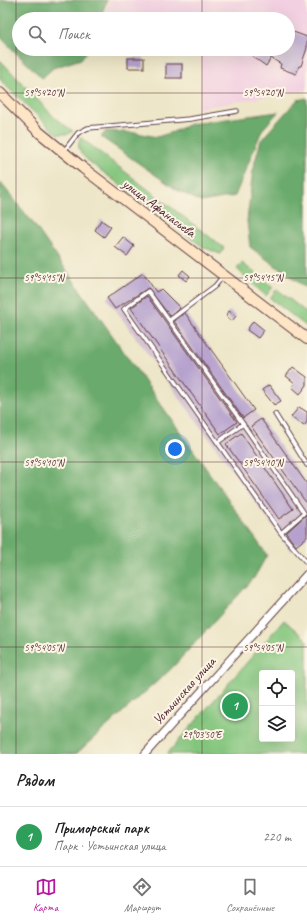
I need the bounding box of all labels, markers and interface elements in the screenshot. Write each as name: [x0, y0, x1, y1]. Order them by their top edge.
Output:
search box: [12, 12, 295, 56]
icon: search: [26, 23, 48, 45]
text: Поиск: [58, 25, 90, 44]
text: 59°54'20"N: [24, 86, 66, 99]
text: 59°54'20"N: [243, 86, 285, 99]
street label: улица Афанасьева: [118, 174, 200, 242]
text: 59°54'15"N: [24, 271, 66, 284]
text: 59°54'15"N: [243, 271, 285, 284]
your location: [165, 439, 185, 459]
text: 59°54'10"N: [24, 456, 66, 469]
text: 59°54'10"N: [243, 456, 285, 469]
text: 59°54'05"N: [24, 641, 66, 654]
text: 59°54'05"N: [243, 641, 285, 654]
street label: Устьинская улица: [149, 653, 220, 729]
map controls: [259, 670, 295, 742]
button: locate: [259, 670, 295, 706]
pin: 1: [222, 691, 248, 721]
button: layers: [259, 706, 295, 742]
text: 29°03'50"E: [183, 728, 223, 741]
text: Рядом: [16, 770, 54, 791]
text: Приморский парк: [54, 819, 149, 838]
text: 1: [26, 829, 32, 845]
text: 220 m: [263, 829, 291, 845]
text: Парк · Устьинская улица: [54, 838, 166, 854]
tab: Карта: [33, 876, 58, 914]
tab: Маршрут: [124, 876, 160, 914]
tab: Сохранённые: [226, 876, 274, 914]

